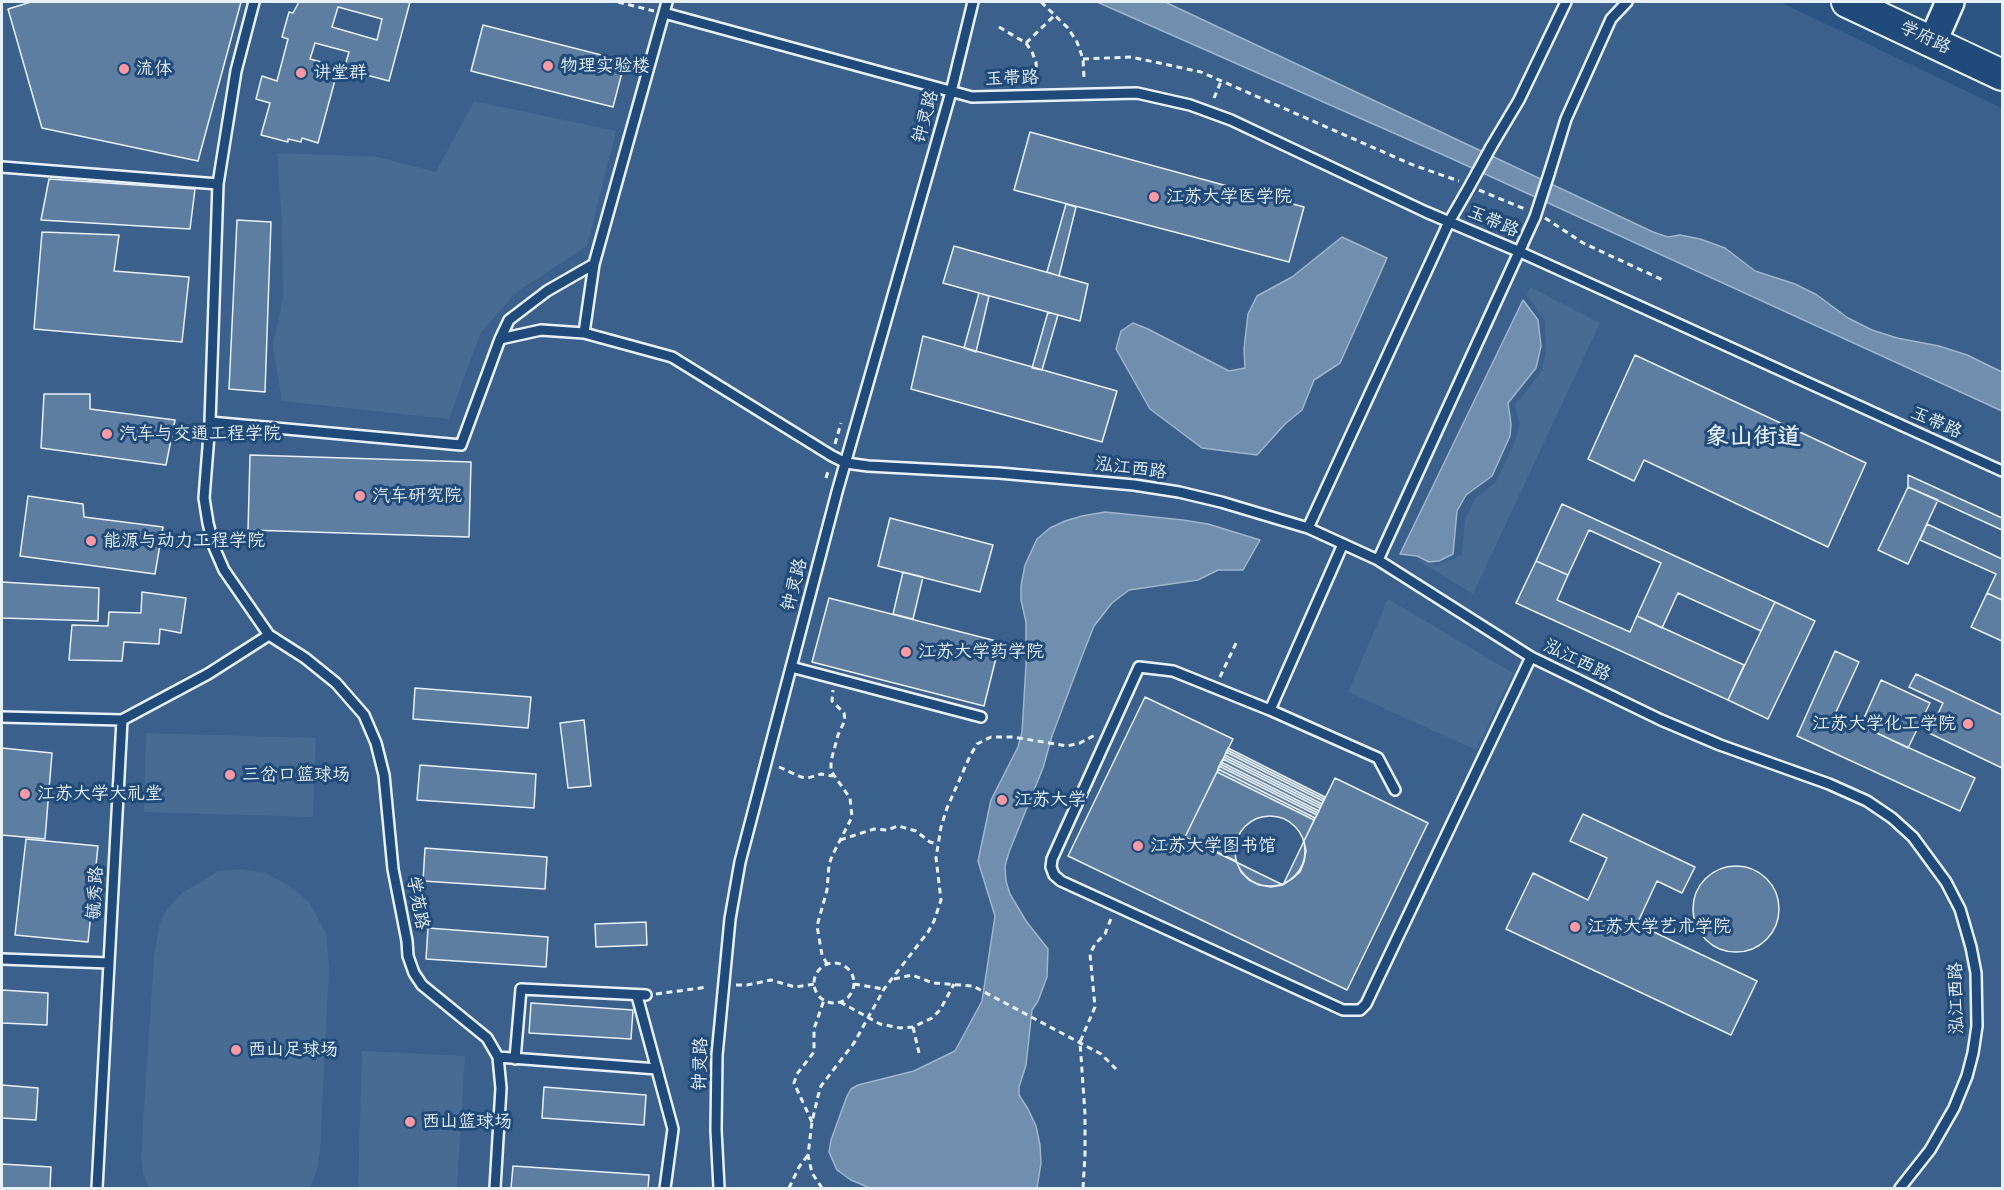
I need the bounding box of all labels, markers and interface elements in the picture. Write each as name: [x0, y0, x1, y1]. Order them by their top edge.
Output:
street label: 学府路: [1896, 17, 1954, 59]
place label: 物理实验楼: [560, 55, 650, 77]
place label: 流体: [136, 58, 172, 80]
marker: 物理实验楼: [541, 59, 555, 73]
marker: 流体: [117, 62, 131, 76]
place label: 讲堂群: [313, 62, 367, 84]
marker: 讲堂群: [294, 66, 308, 80]
street label: 玉带路: [985, 67, 1039, 91]
street label: 钟灵路: [908, 88, 944, 146]
place label: 江苏大学医学院: [1166, 186, 1292, 208]
marker: 江苏大学医学院: [1147, 190, 1161, 204]
street label: 玉带路: [1464, 202, 1522, 242]
street label: 玉带路: [1907, 402, 1965, 444]
place label: 汽车与交通工程学院: [119, 423, 281, 445]
district label: 象山街道: [1705, 424, 1801, 452]
marker: 汽车与交通工程学院: [100, 427, 114, 441]
street label: 泓江西路: [1094, 454, 1168, 484]
place label: 汽车研究院: [372, 485, 462, 507]
marker: 汽车研究院: [353, 489, 367, 503]
place label: 能源与动力工程学院: [103, 530, 265, 552]
marker: 能源与动力工程学院: [84, 534, 98, 548]
street label: 钟灵路: [778, 556, 812, 614]
street label: 泓江西路: [1540, 636, 1614, 686]
place label: 江苏大学药学院: [918, 641, 1044, 663]
marker: 江苏大学药学院: [899, 645, 913, 659]
place label: 江苏大学化工学院: [1812, 713, 1956, 735]
marker: 江苏大学化工学院: [1961, 717, 1975, 731]
place label: 三岔口篮球场: [242, 764, 350, 786]
marker: 三岔口篮球场: [223, 768, 237, 782]
place label: 江苏大学大礼堂: [37, 783, 163, 805]
marker: 江苏大学大礼堂: [18, 787, 32, 801]
place label: 江苏大学: [1014, 789, 1086, 811]
marker: 江苏大学: [995, 793, 1009, 807]
place label: 江苏大学图书馆: [1150, 835, 1276, 857]
marker: 江苏大学图书馆: [1131, 839, 1145, 853]
street label: 毓秀路: [84, 865, 108, 921]
street label: 学苑路: [401, 874, 433, 932]
place label: 江苏大学艺术学院: [1587, 916, 1731, 938]
marker: 江苏大学艺术学院: [1568, 920, 1582, 934]
street label: 泓江西路: [1946, 962, 1968, 1034]
street label: 钟灵路: [689, 1037, 713, 1091]
place label: 西山足球场: [248, 1039, 338, 1061]
marker: 西山足球场: [229, 1043, 243, 1057]
place label: 西山篮球场: [422, 1111, 512, 1133]
marker: 西山篮球场: [403, 1115, 417, 1129]

